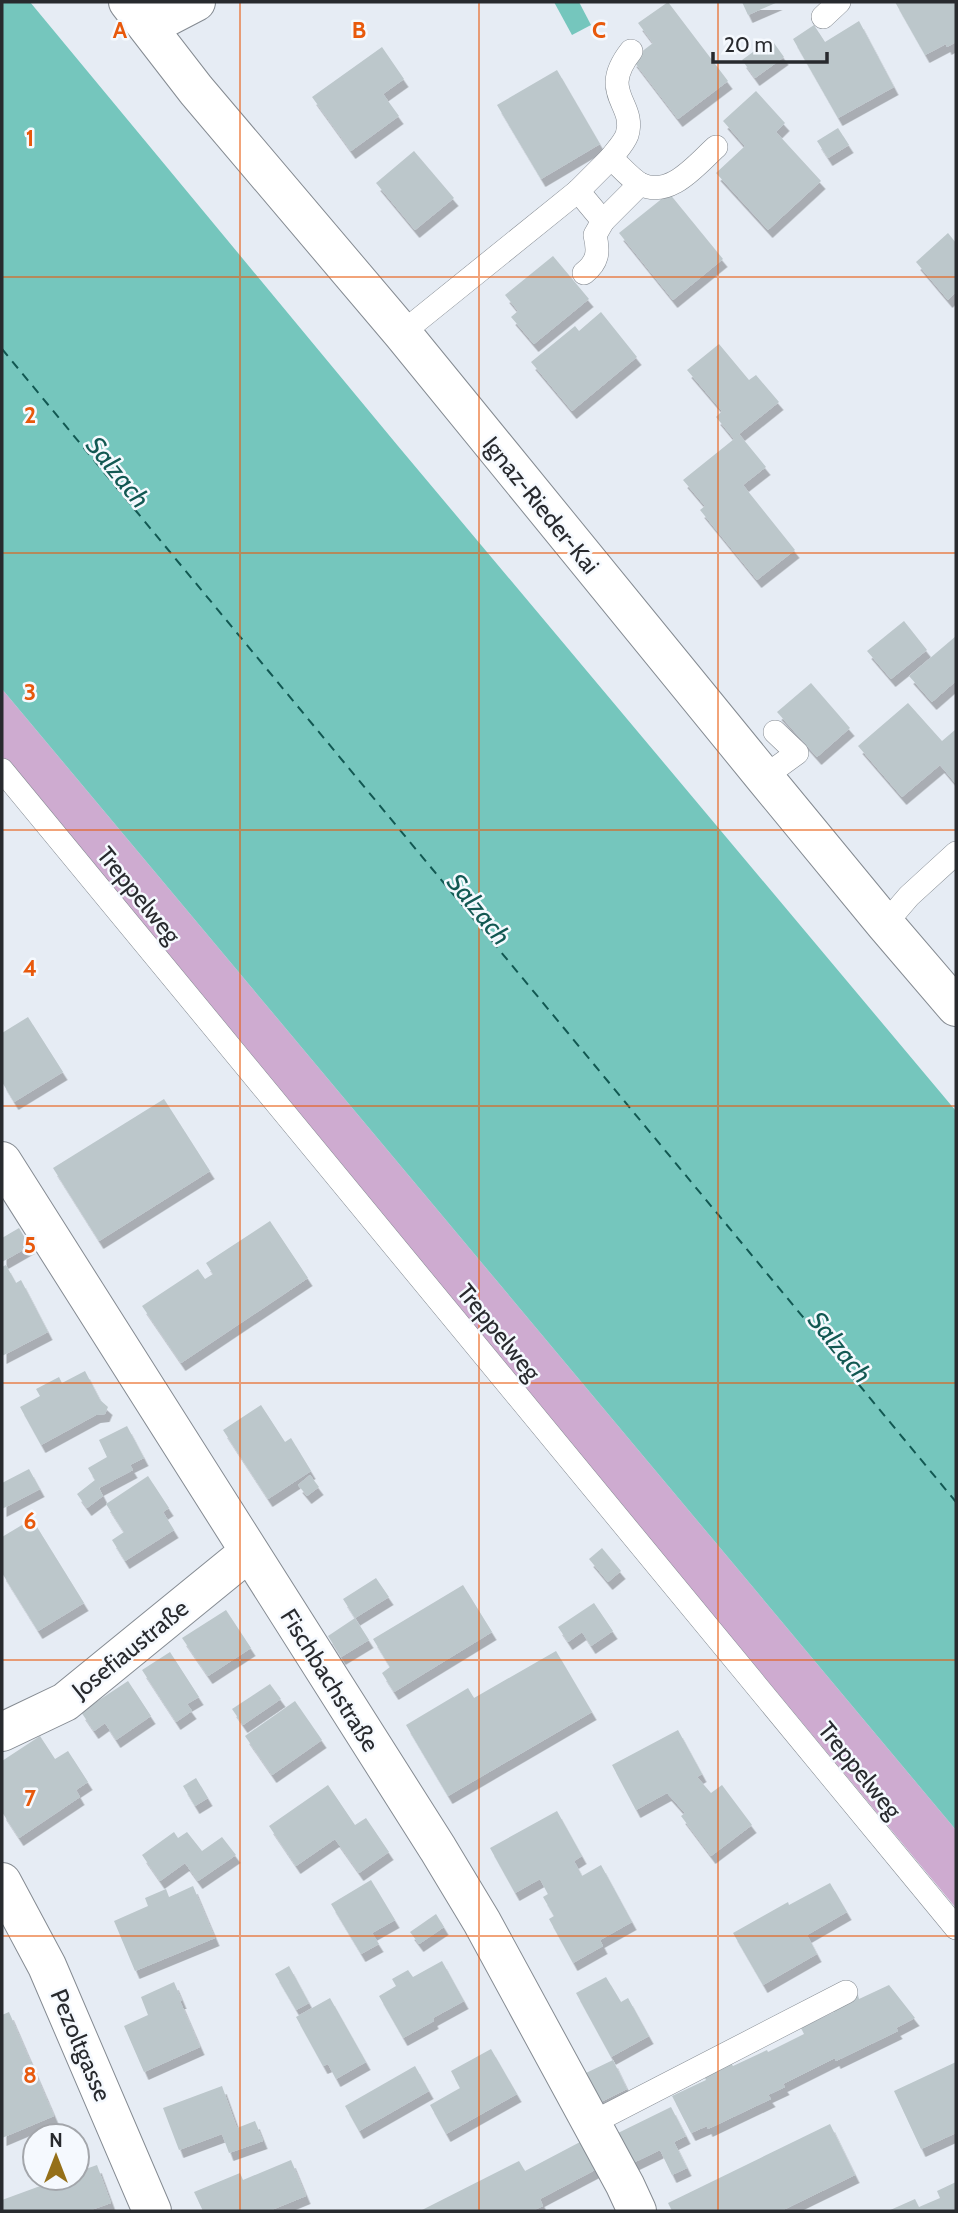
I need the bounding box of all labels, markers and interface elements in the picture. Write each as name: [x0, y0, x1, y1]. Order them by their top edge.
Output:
text: A: [113, 16, 128, 44]
text: B: [352, 16, 366, 44]
text: C: [592, 16, 606, 44]
scale bar: [713, 21, 827, 65]
text: 20 m: [724, 32, 773, 57]
text: 1: [26, 124, 34, 152]
text: 2: [24, 401, 36, 429]
water label: Salzach: [79, 430, 157, 514]
street label: Ignaz-Rieder-Kai: [477, 430, 605, 580]
text: 3: [24, 678, 36, 706]
street label: Treppelweg: [91, 841, 188, 950]
water label: Salzach: [440, 867, 518, 951]
text: 4: [23, 954, 37, 982]
text: 5: [24, 1231, 36, 1259]
street label: Treppelweg: [451, 1278, 548, 1387]
water label: Salzach: [801, 1305, 879, 1389]
text: 6: [24, 1507, 36, 1535]
street label: Josefiaustraße: [65, 1593, 194, 1705]
street label: Fischbachstraße: [275, 1603, 385, 1757]
street label: Treppelweg: [812, 1716, 909, 1825]
text: 7: [24, 1784, 36, 1812]
street label: Pezoltgasse: [44, 1984, 118, 2106]
text: 8: [23, 2061, 37, 2089]
north arrow: [21, 2122, 91, 2192]
text: N: [49, 2129, 63, 2152]

